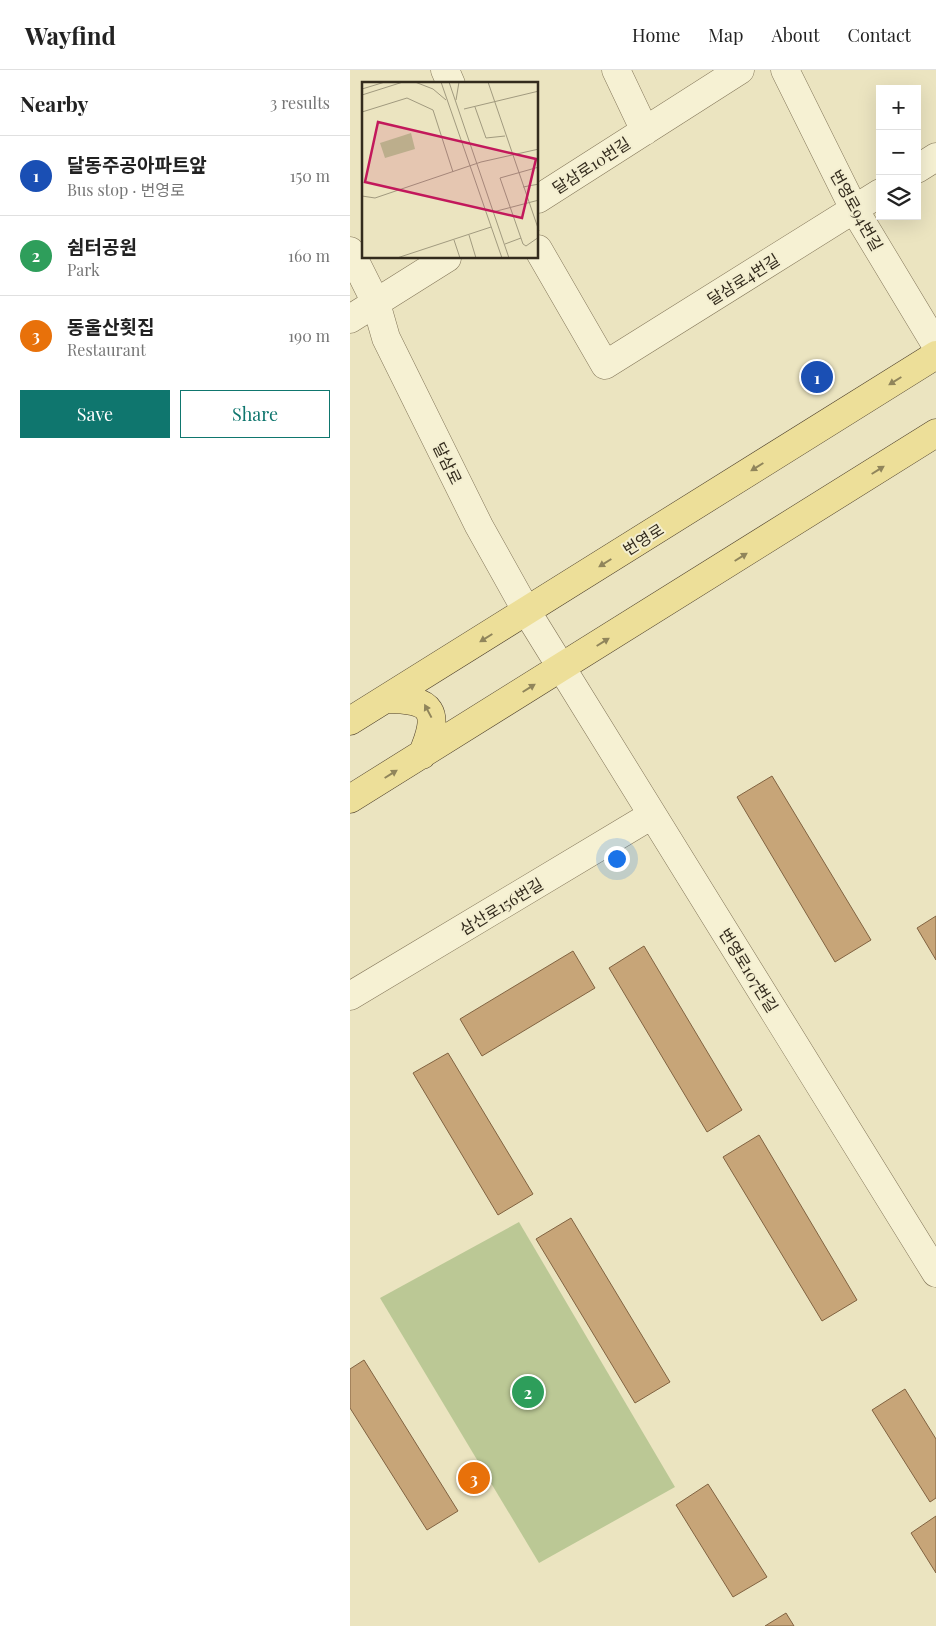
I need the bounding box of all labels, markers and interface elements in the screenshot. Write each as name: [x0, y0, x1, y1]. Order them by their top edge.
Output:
text: Wayfind: [25, 19, 116, 51]
text: Home: [632, 23, 680, 47]
text: Map: [708, 23, 743, 47]
text: About: [771, 23, 820, 47]
text: Contact: [848, 23, 911, 47]
inset map: [362, 82, 539, 259]
map controls: [876, 85, 921, 220]
button: +: [876, 85, 921, 130]
text: Nearby: [20, 89, 89, 117]
text: 3 results: [270, 92, 330, 113]
button: −: [876, 130, 921, 175]
street label: 달삼로10번길: [548, 132, 634, 198]
text: 달동주공아파트앞: [67, 151, 207, 177]
text: 1: [33, 165, 39, 186]
text: 150 m: [290, 165, 330, 186]
street label: 번영로94번길: [826, 166, 888, 254]
button: layers: [876, 175, 921, 220]
text: Bus stop · 번영로: [67, 179, 185, 200]
text: 쉼터공원: [67, 233, 137, 259]
text: 2: [32, 245, 40, 266]
text: 160 m: [288, 245, 330, 266]
street label: 달삼로4번길: [703, 248, 783, 310]
text: Park: [67, 259, 100, 280]
text: 동울산횟집: [67, 313, 154, 339]
text: 3: [32, 325, 40, 346]
text: 190 m: [288, 325, 330, 346]
text: Restaurant: [67, 339, 146, 360]
pin: 1: [801, 358, 833, 396]
one-way arrow: [888, 376, 901, 386]
button: Save: [20, 390, 170, 438]
button: Share: [180, 390, 330, 438]
street label: 달삼로: [429, 439, 467, 488]
one-way arrow: [750, 463, 764, 472]
one-way arrow: [872, 465, 885, 474]
street label: 번영로: [619, 518, 668, 560]
one-way arrow: [734, 552, 748, 561]
one-way arrow: [598, 558, 611, 568]
one-way arrow: [479, 633, 492, 643]
one-way arrow: [596, 638, 609, 647]
one-way arrow: [523, 683, 536, 692]
one-way arrow: [423, 705, 432, 718]
one-way arrow: [385, 769, 398, 778]
your location: [604, 846, 630, 872]
street label: 삼산로156번길: [455, 873, 547, 939]
street label: 번영로107번길: [715, 924, 783, 1016]
pin: 2: [512, 1373, 544, 1411]
pin: 3: [458, 1459, 490, 1497]

